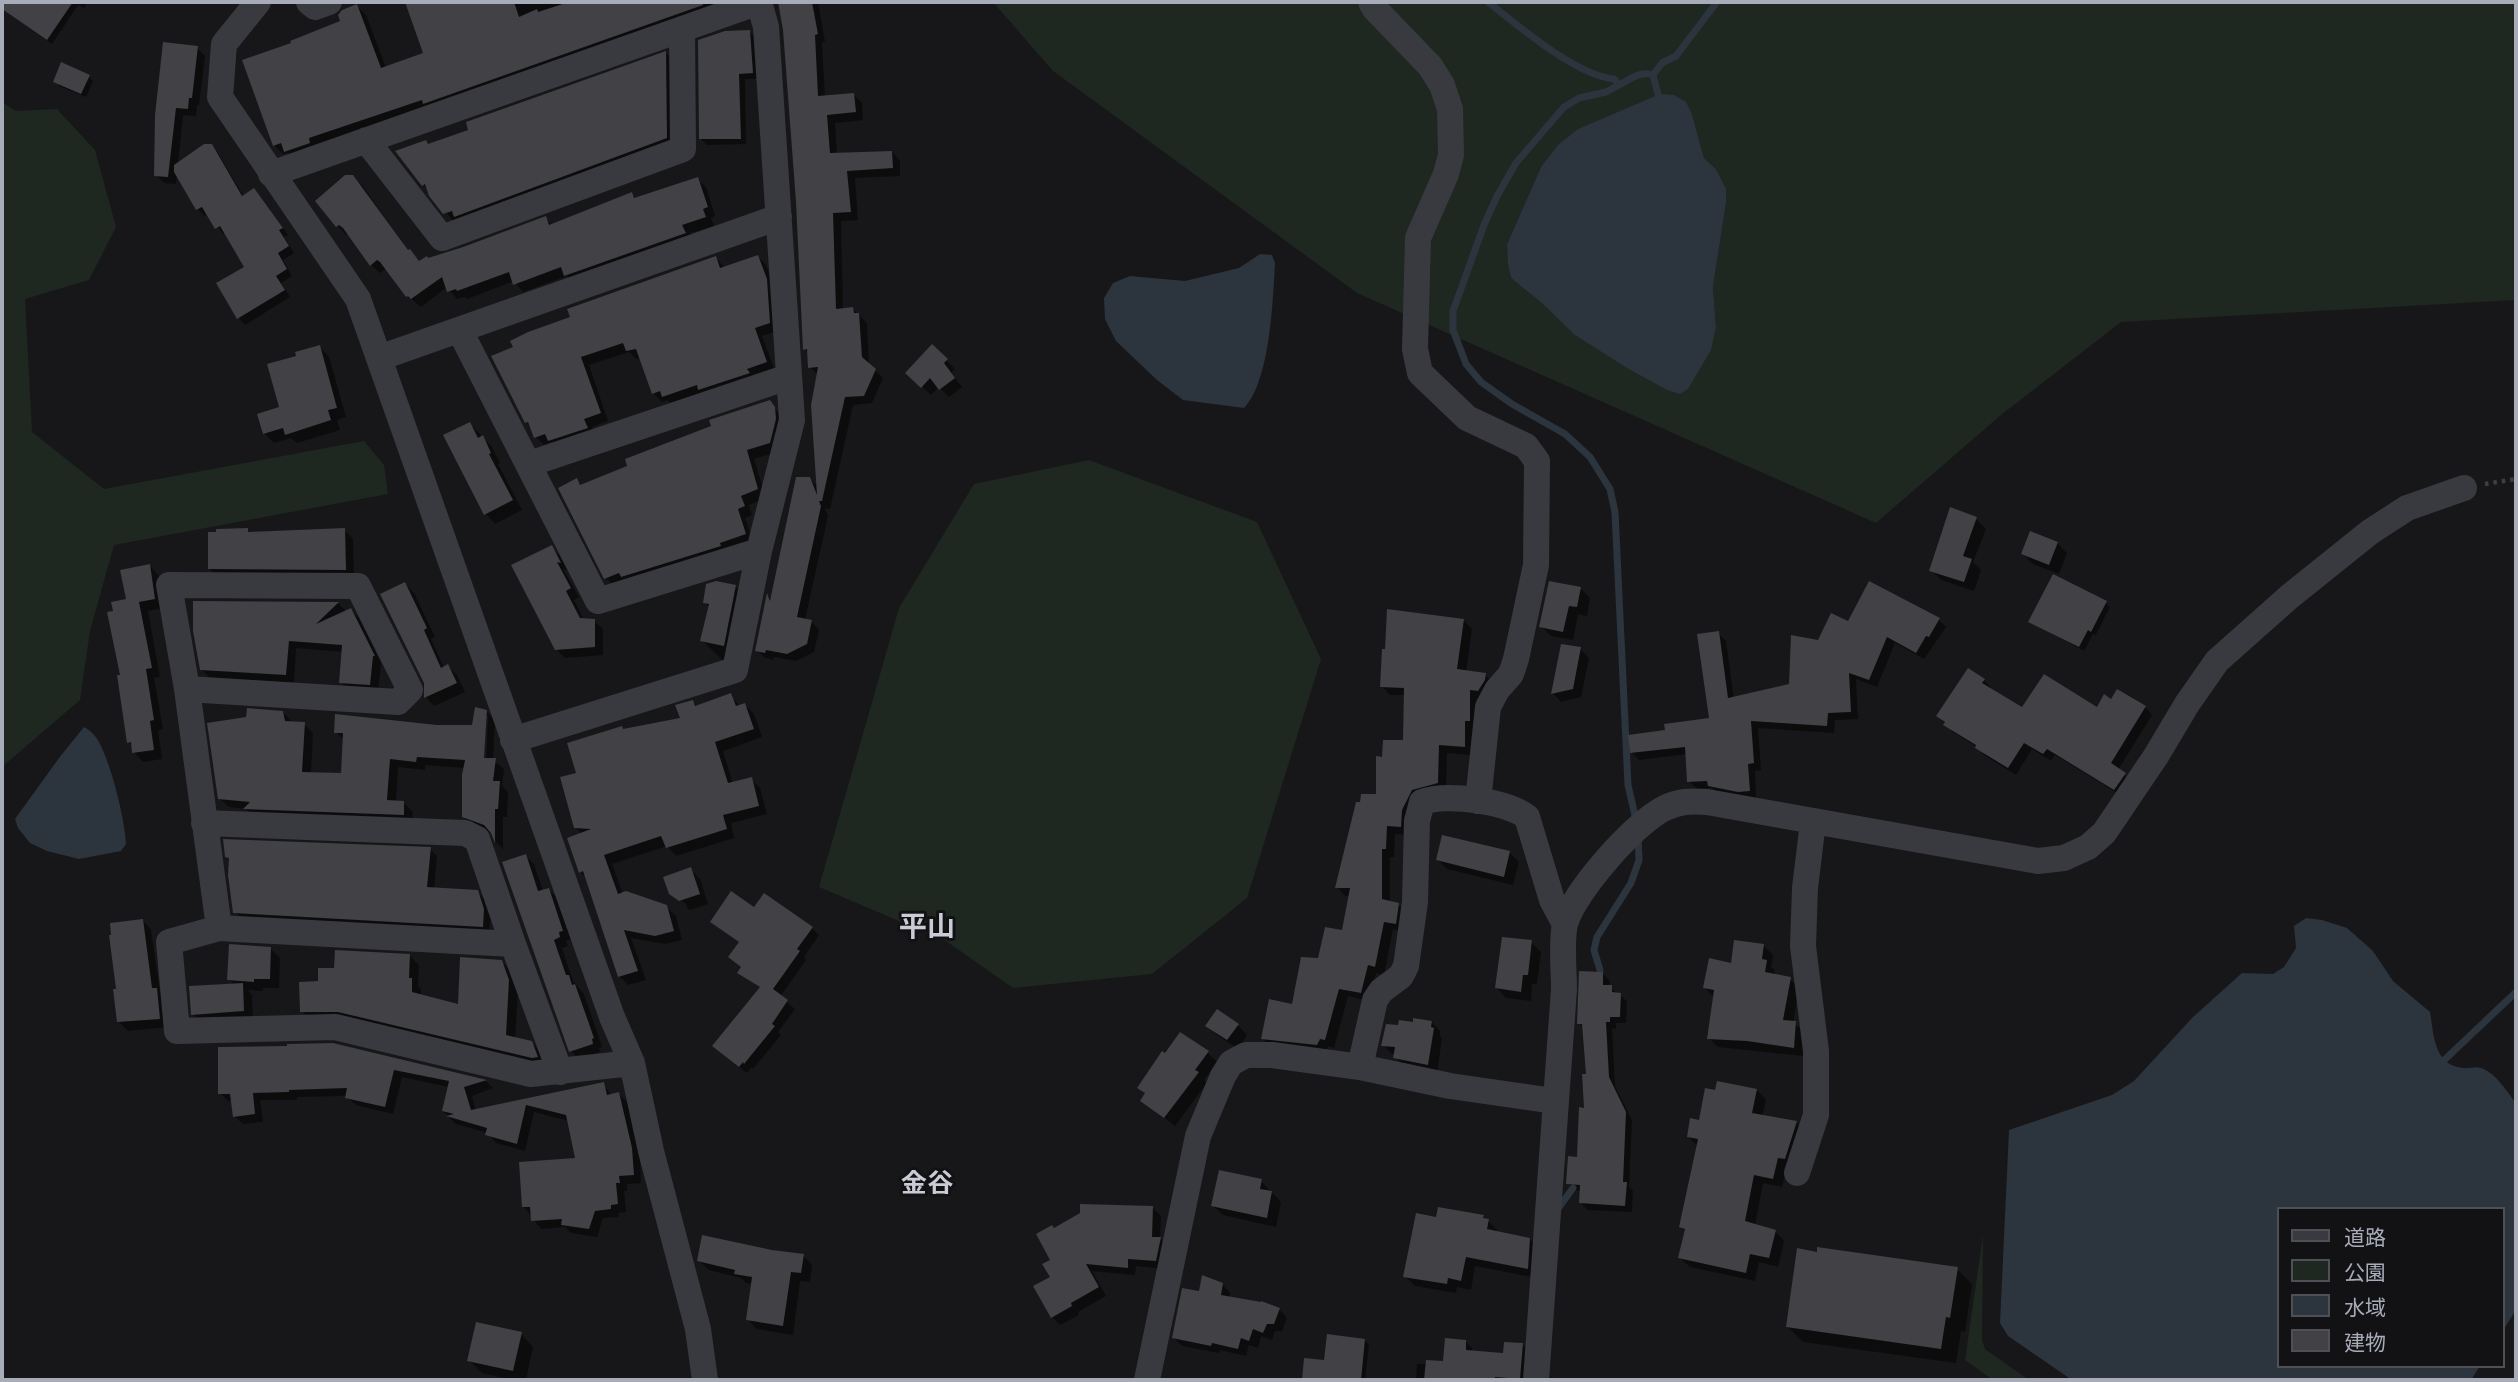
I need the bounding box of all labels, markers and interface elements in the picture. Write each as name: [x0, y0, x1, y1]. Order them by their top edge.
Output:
district label: 平山: [899, 911, 955, 945]
district label: 金谷: [901, 1169, 953, 1201]
legend: [2276, 1207, 2504, 1368]
text: 道路: [2344, 1223, 2386, 1251]
text: 公園: [2344, 1258, 2386, 1286]
text: 水域: [2344, 1293, 2386, 1321]
text: 建物: [2344, 1328, 2386, 1356]

